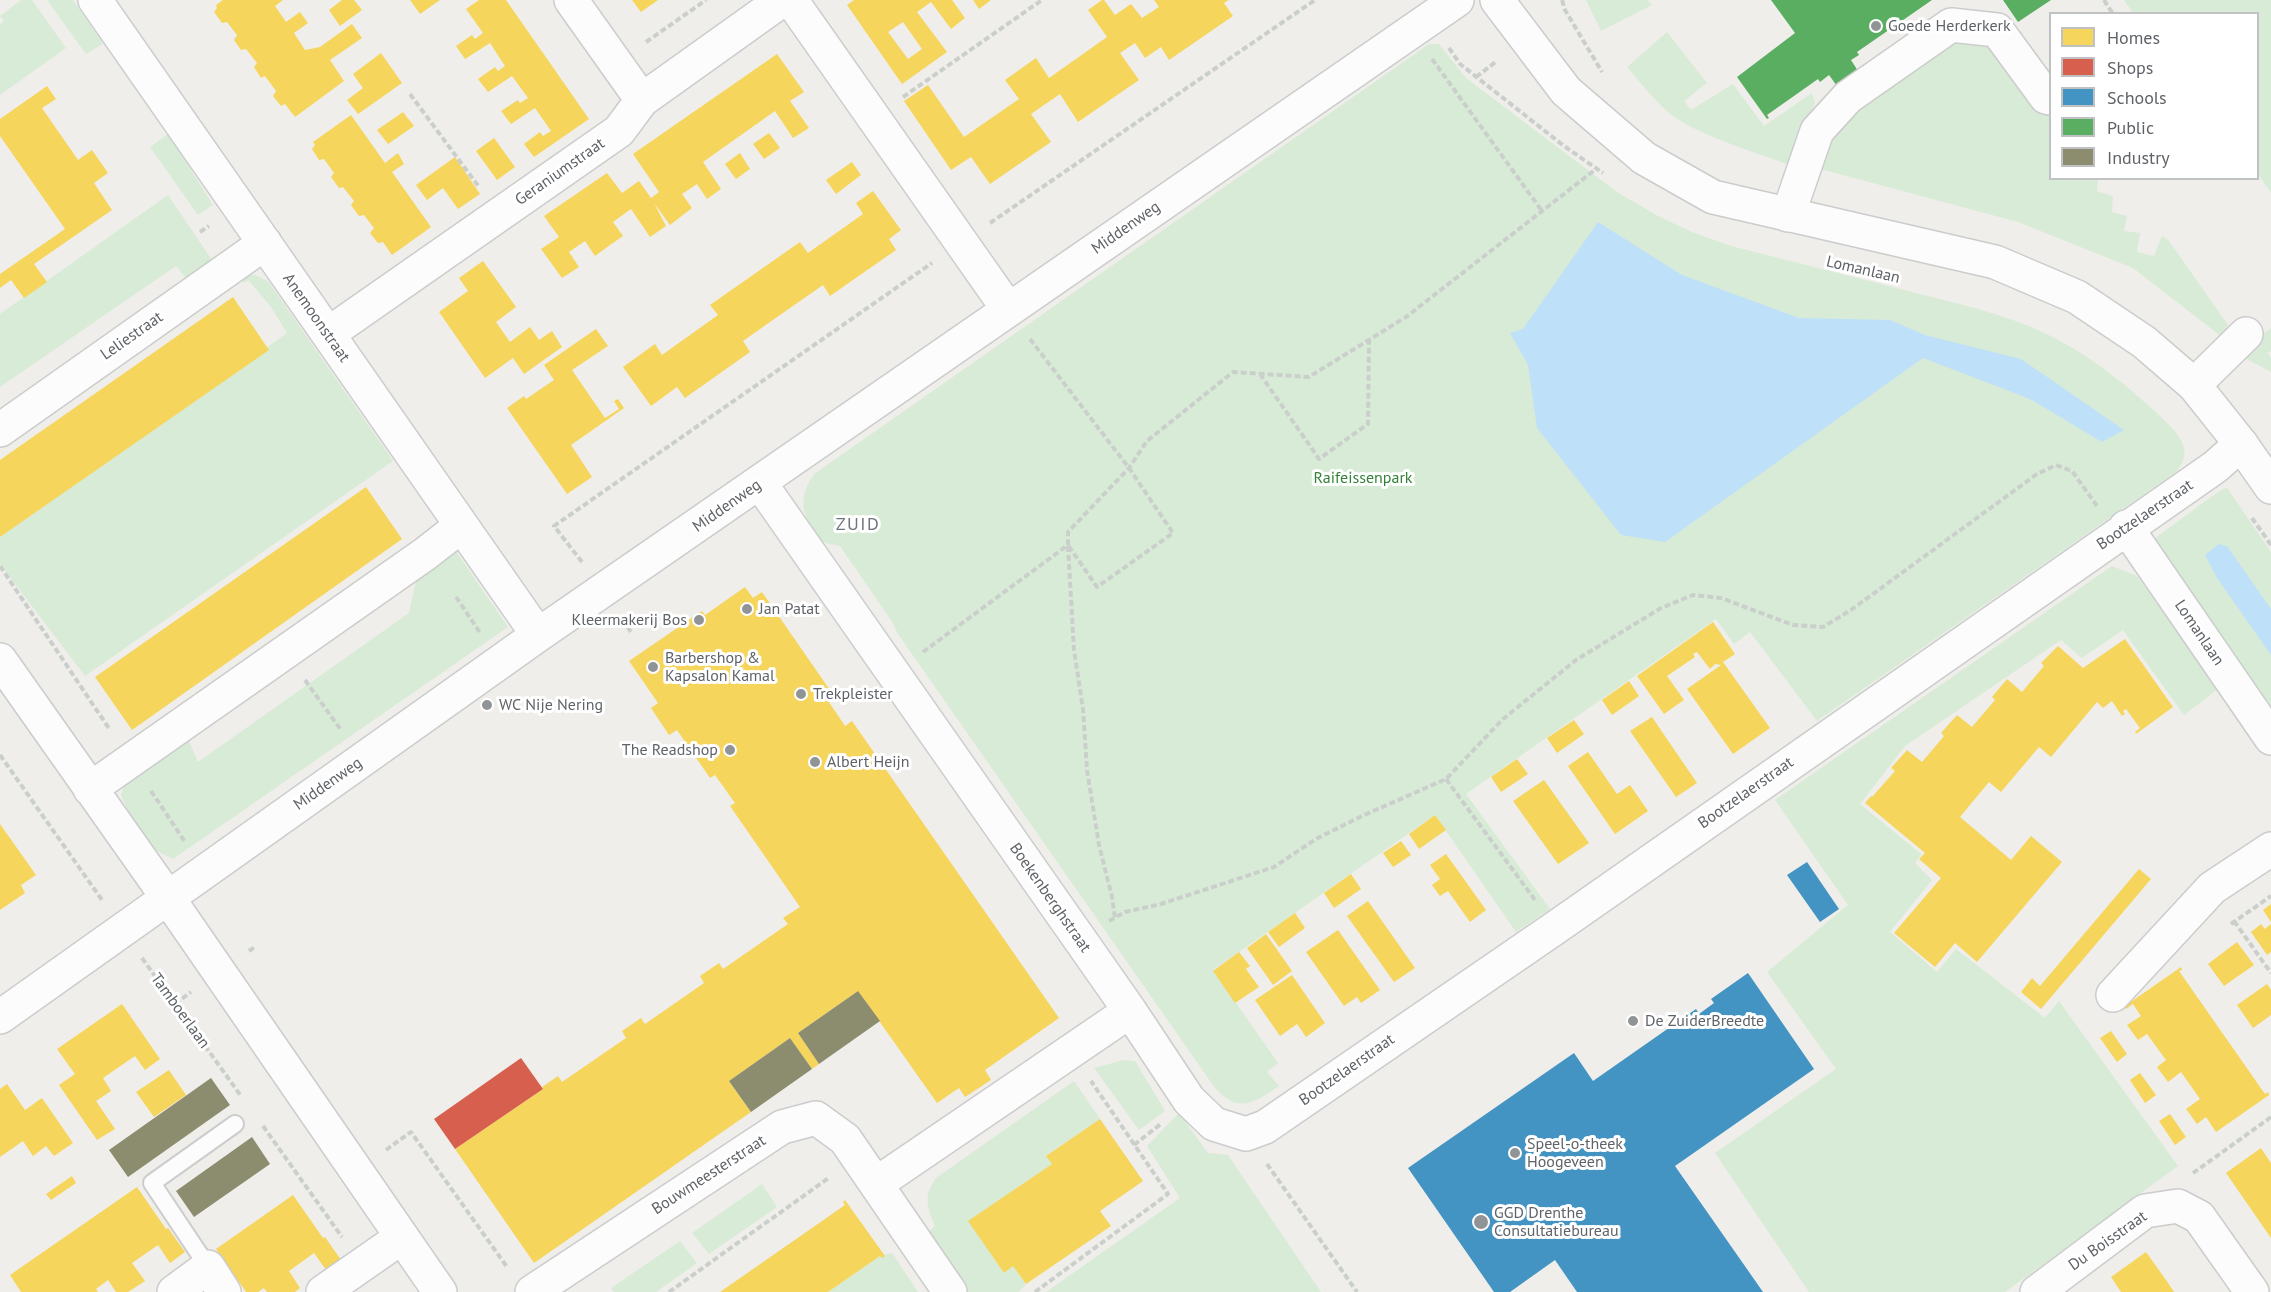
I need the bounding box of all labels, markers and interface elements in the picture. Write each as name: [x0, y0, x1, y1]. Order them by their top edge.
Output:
legend: [2049, 12, 2259, 180]
place label: Goede Herderkerk: [1888, 16, 2011, 36]
marker: Goede Herderkerk: [1869, 19, 1883, 33]
text: Homes: [2107, 26, 2160, 49]
text: Shops: [2107, 56, 2153, 79]
text: Schools: [2107, 86, 2167, 109]
text: Public: [2107, 116, 2154, 139]
street label: Geraniumstraat: [512, 134, 608, 210]
text: Industry: [2107, 146, 2170, 169]
street label: Middenweg: [1088, 197, 1164, 259]
street label: Lomanlaan: [1824, 252, 1902, 288]
street label: Anemoonstraat: [278, 270, 354, 366]
street label: Leliestraat: [97, 308, 167, 364]
park label: Raifeissenpark: [1314, 468, 1412, 488]
street label: Middenweg: [689, 475, 765, 537]
street label: Bootzelaerstraat: [2093, 476, 2197, 554]
district label: ZUID: [836, 514, 880, 536]
street label: Lomanlaan: [2170, 597, 2228, 669]
place label: Jan Patat: [759, 599, 820, 619]
marker: Jan Patat: [740, 602, 754, 616]
place label: Kleermakerij Bos: [572, 610, 687, 630]
marker: Kleermakerij Bos: [692, 613, 706, 627]
place label: Barbershop & Kapsalon Kamal: [665, 648, 775, 686]
marker: Barbershop & Kapsalon Kamal: [646, 660, 660, 674]
place label: Trekpleister: [813, 684, 893, 704]
marker: Trekpleister: [794, 687, 808, 701]
place label: WC Nije Nering: [499, 695, 603, 715]
marker: WC Nije Nering: [480, 698, 494, 712]
place label: The Readshop: [622, 740, 718, 760]
marker: The Readshop: [723, 743, 737, 757]
place label: Albert Heijn: [827, 752, 910, 772]
street label: Middenweg: [290, 753, 366, 815]
street label: Bootzelaerstraat: [1695, 753, 1797, 833]
marker: Albert Heijn: [808, 755, 822, 769]
street label: Boekenberghstraat: [1005, 840, 1095, 956]
street label: Tamboerlaan: [146, 970, 214, 1052]
place label: De ZuiderBreedte: [1645, 1011, 1764, 1031]
marker: De ZuiderBreedte: [1626, 1014, 1640, 1028]
street label: Bootzelaerstraat: [1296, 1030, 1398, 1110]
street label: Bouwmeesterstraat: [648, 1131, 770, 1219]
place label: Speel-o-theek Hoogeveen: [1527, 1134, 1623, 1172]
marker: Speel-o-theek Hoogeveen: [1508, 1146, 1522, 1160]
place label: GGD Drenthe Consultatiebureau: [1494, 1203, 1619, 1241]
street label: Du Boisstraat: [2065, 1207, 2151, 1275]
marker: GGD Drenthe Consultatiebureau: [1472, 1213, 1490, 1231]

